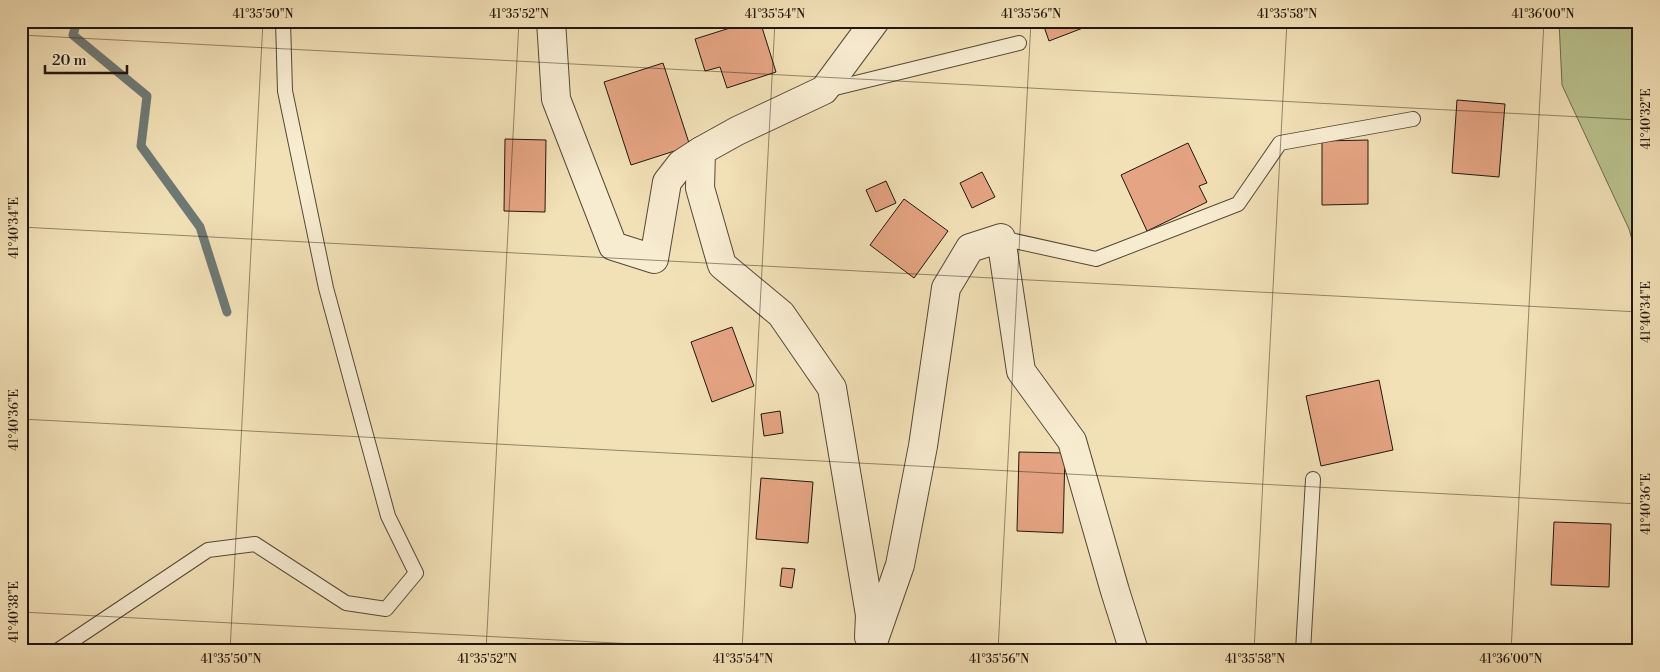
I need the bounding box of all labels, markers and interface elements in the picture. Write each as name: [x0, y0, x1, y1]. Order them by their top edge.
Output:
text: 41°35'50"N: [233, 7, 293, 22]
text: 41°35'52"N: [489, 7, 549, 22]
text: 41°35'54"N: [745, 7, 805, 22]
text: 41°35'56"N: [1001, 7, 1061, 22]
text: 41°35'58"N: [1257, 7, 1317, 22]
text: 41°36'00"N: [1512, 7, 1574, 22]
scale bar: [45, 42, 128, 74]
text: 20 m: [52, 51, 87, 70]
text: 41°40'32"E: [1639, 89, 1654, 149]
text: 41°40'34"E: [7, 197, 22, 259]
text: 41°40'34"E: [1639, 281, 1654, 343]
text: 41°40'36"E: [7, 389, 22, 451]
text: 41°40'36"E: [1639, 473, 1654, 535]
text: 41°40'38"E: [7, 581, 22, 643]
text: 41°35'50"N: [201, 652, 261, 667]
text: 41°35'52"N: [457, 652, 517, 667]
text: 41°35'54"N: [713, 652, 773, 667]
text: 41°35'56"N: [969, 652, 1029, 667]
text: 41°35'58"N: [1225, 652, 1285, 667]
text: 41°36'00"N: [1480, 652, 1542, 667]

